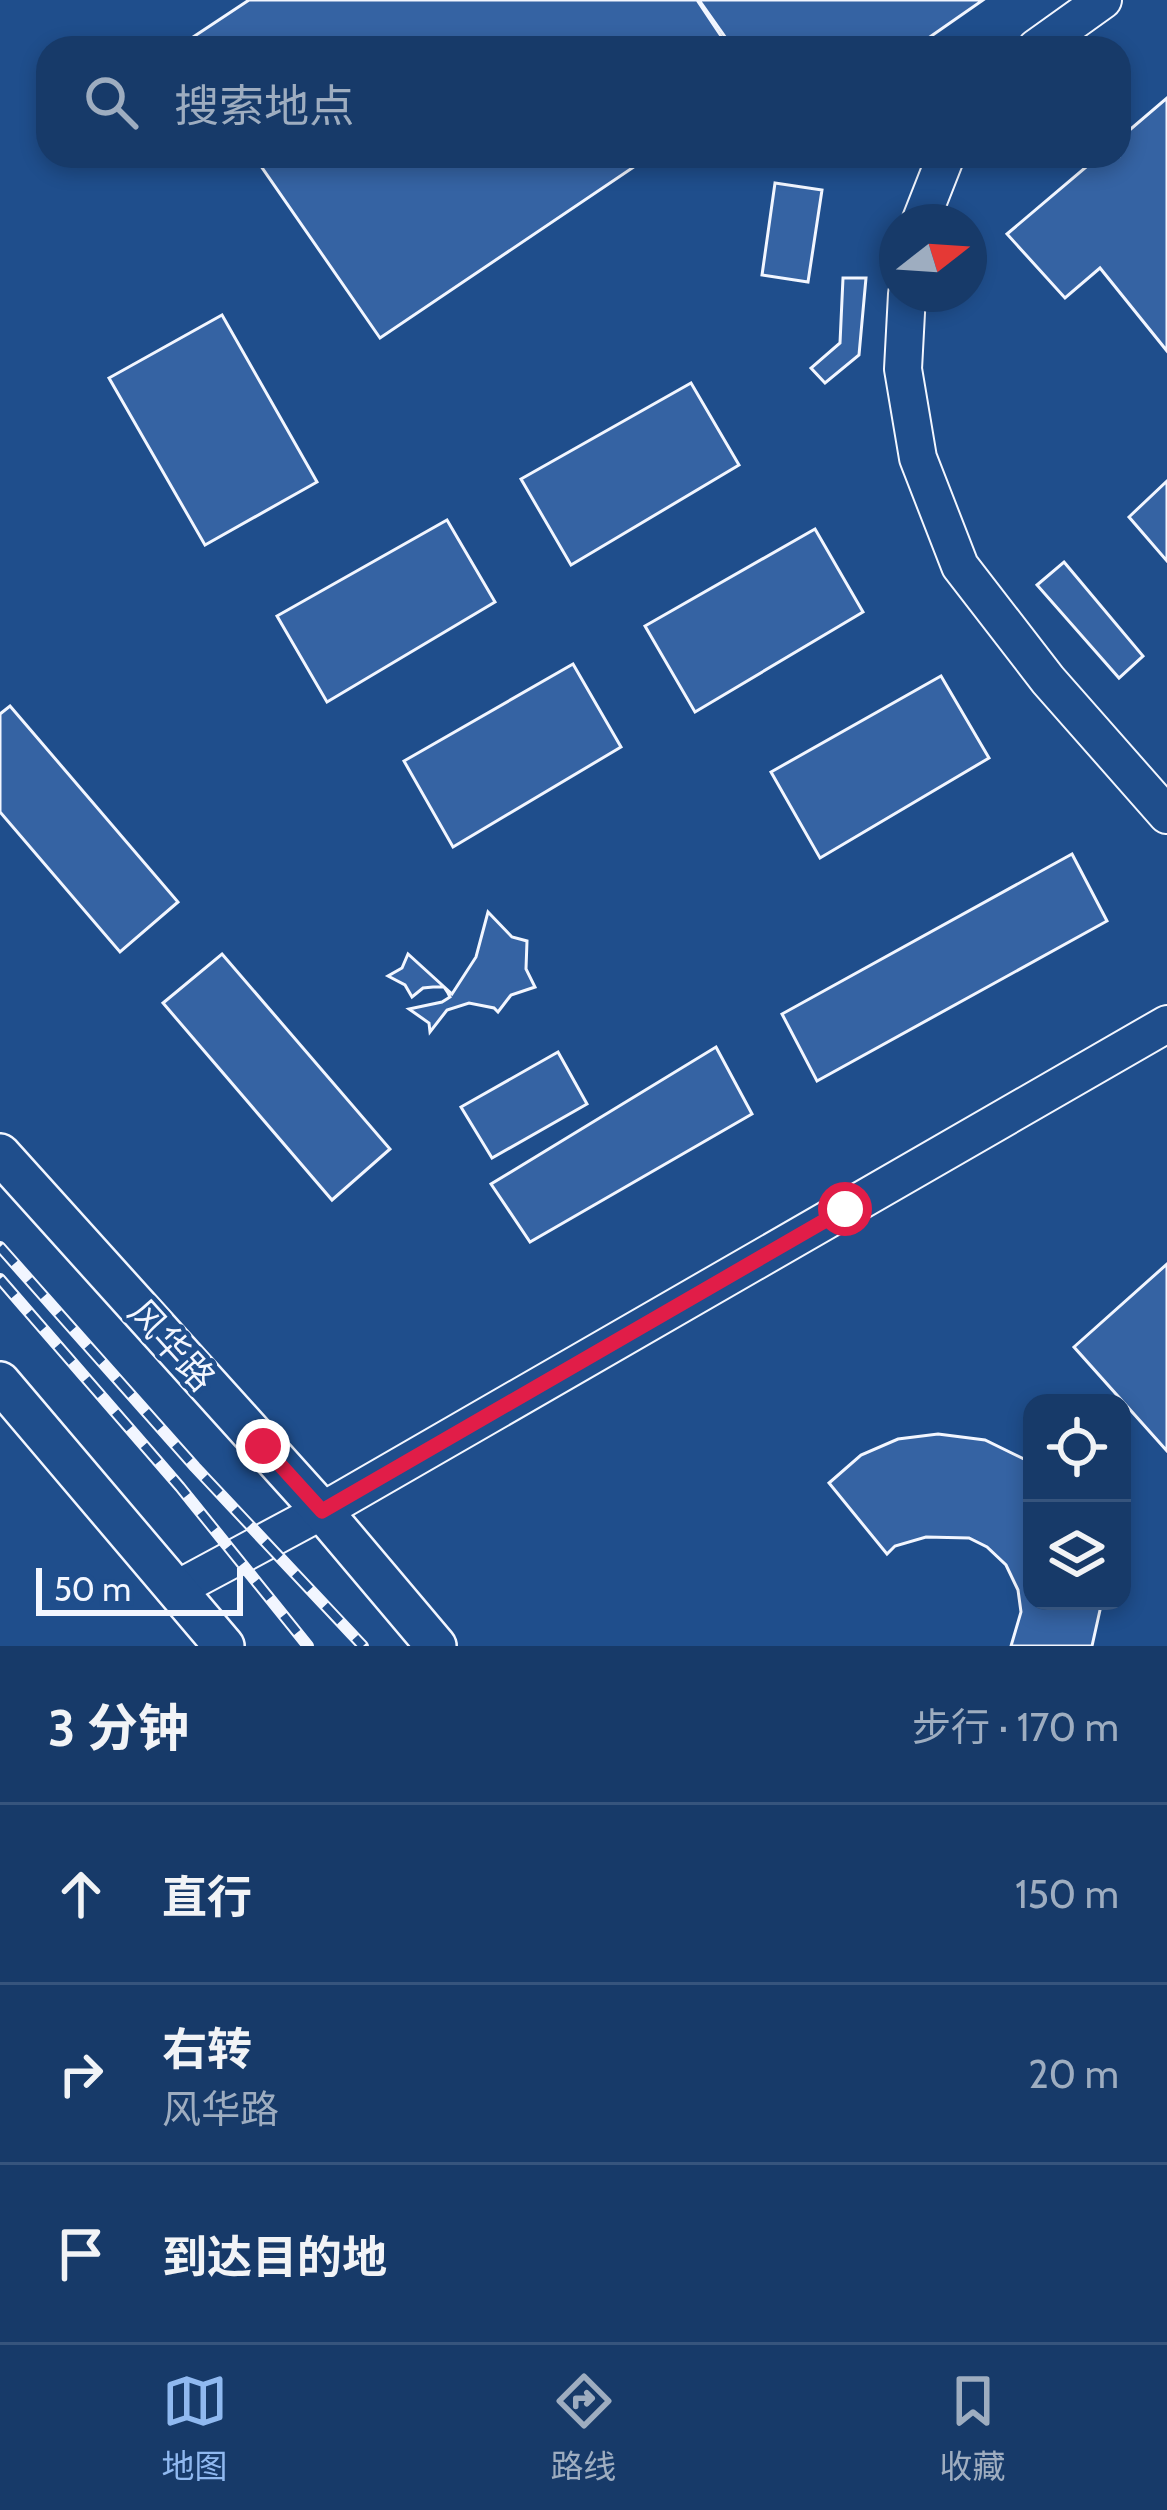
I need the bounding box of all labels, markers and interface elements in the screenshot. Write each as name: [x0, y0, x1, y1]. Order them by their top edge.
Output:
search box: [36, 36, 1131, 168]
icon: search: [78, 69, 144, 135]
text: 搜索地点: [174, 79, 354, 133]
north arrow: [879, 204, 987, 312]
route start: [818, 1182, 872, 1236]
street label: 风华路: [120, 1290, 224, 1400]
map controls: [1023, 1394, 1131, 1610]
button: locate: [1023, 1394, 1131, 1502]
route end: [236, 1419, 290, 1473]
button: layers: [1023, 1502, 1131, 1610]
scale bar: [36, 1562, 243, 1615]
text: 50 m: [54, 1569, 131, 1609]
text: 3 分钟: [48, 1697, 189, 1759]
text: 步行 · 170 m: [912, 1703, 1119, 1751]
icon: ahead: [48, 1861, 114, 1927]
text: 直行: [162, 1870, 252, 1924]
text: 150 m: [1015, 1870, 1119, 1918]
text: 右转: [162, 2022, 252, 2076]
icon: right: [48, 2041, 114, 2107]
text: 20 m: [1028, 2050, 1119, 2098]
text: 风华路: [162, 2085, 279, 2133]
icon: arrive: [48, 2221, 114, 2287]
text: 到达目的地: [162, 2230, 387, 2284]
tab: 地图: [162, 2368, 228, 2488]
tab: 路线: [551, 2368, 617, 2488]
tab: 收藏: [940, 2368, 1006, 2488]

